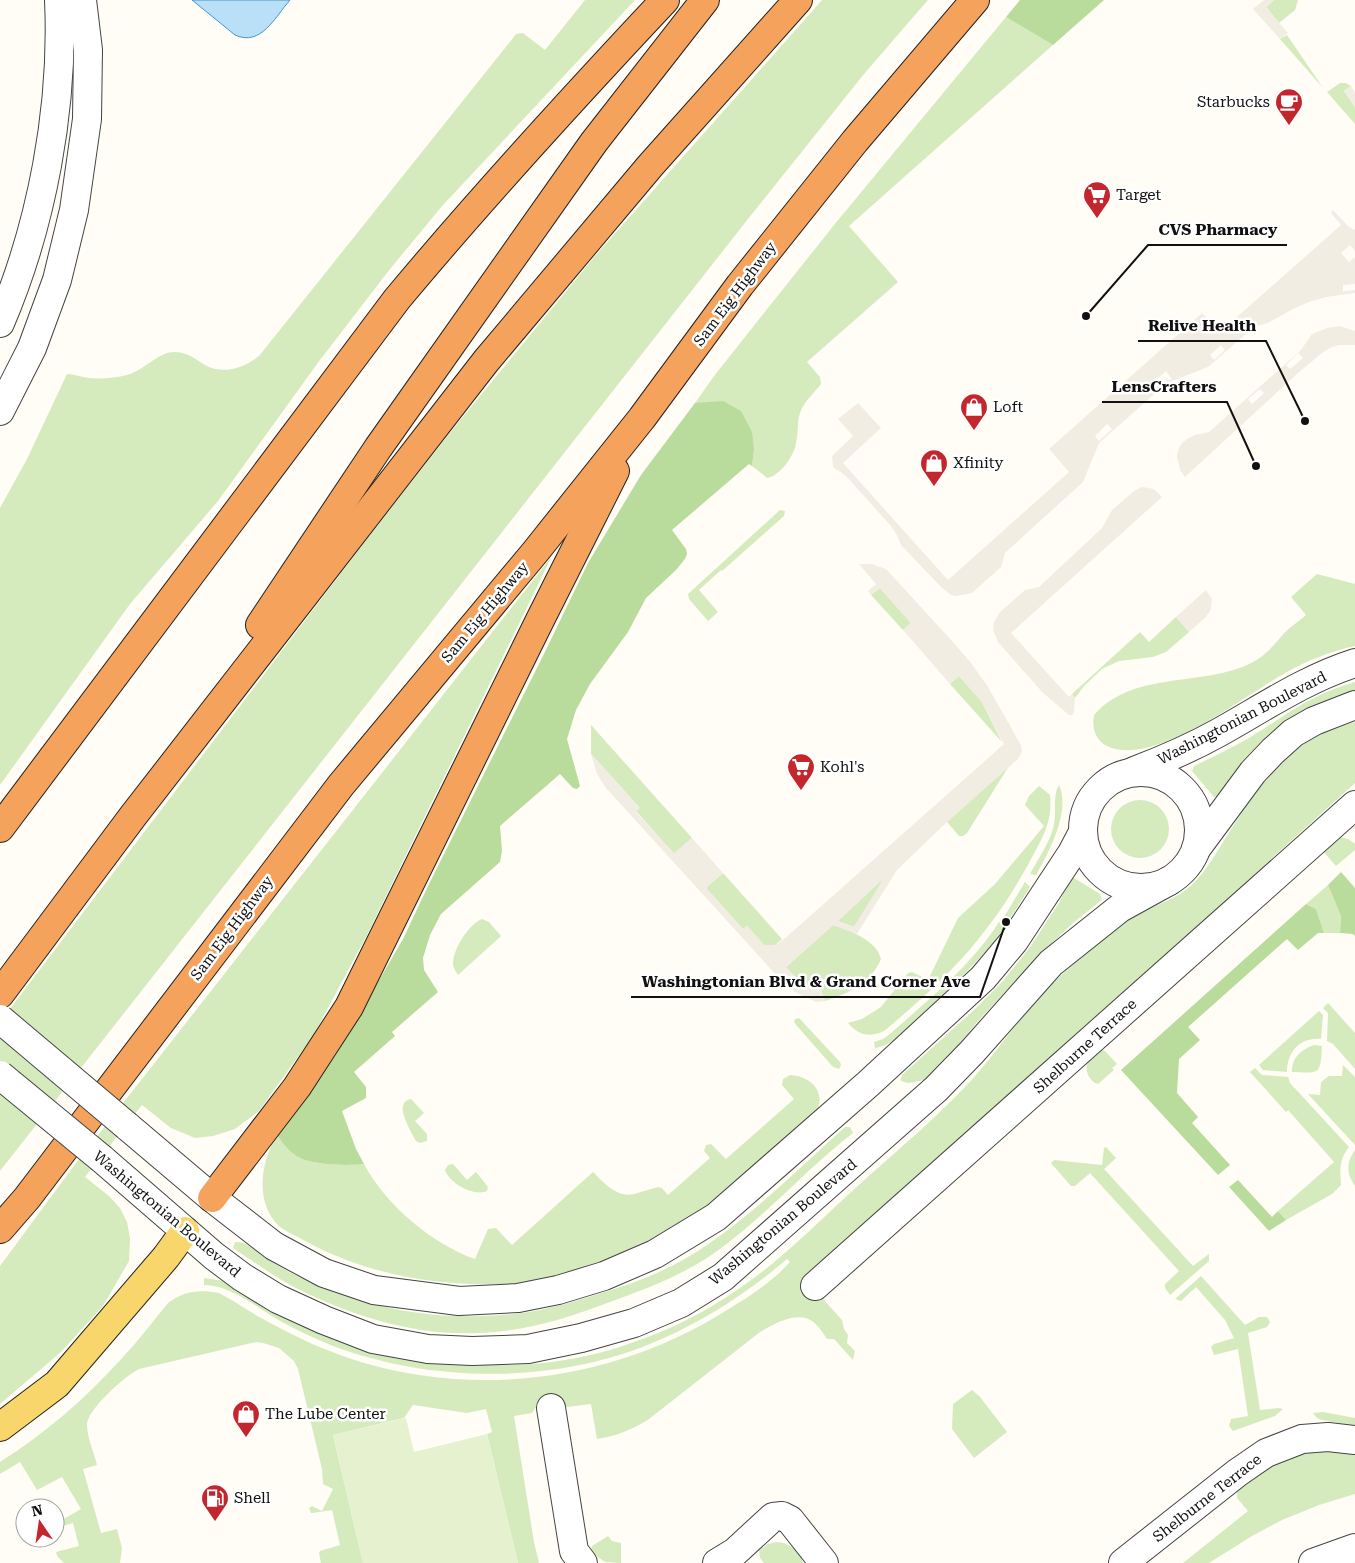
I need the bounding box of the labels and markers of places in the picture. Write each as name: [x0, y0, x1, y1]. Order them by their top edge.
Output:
cafe icon: Starbucks: [1274, 87, 1304, 126]
place label: Starbucks: [1197, 93, 1270, 111]
supermarket icon: Target: [1082, 180, 1112, 219]
place label: Target: [1116, 186, 1162, 204]
callout: CVS Pharmacy: [1148, 214, 1287, 245]
callout: Relive Health: [1138, 310, 1266, 341]
callout: LensCrafters: [1102, 371, 1227, 402]
shop icon: Loft: [959, 392, 989, 431]
place label: Loft: [993, 398, 1024, 416]
shop icon: Xfinity: [919, 448, 949, 487]
place label: Xfinity: [953, 454, 1003, 472]
supermarket icon: Kohl's: [786, 752, 816, 791]
place label: Kohl's: [820, 758, 864, 776]
callout: Washingtonian Blvd & Grand Corner Ave: [631, 966, 980, 997]
shop icon: The Lube Center: [231, 1399, 261, 1438]
place label: The Lube Center: [265, 1405, 386, 1423]
fuel station icon: Shell: [200, 1483, 230, 1522]
place label: Shell: [234, 1489, 271, 1507]

